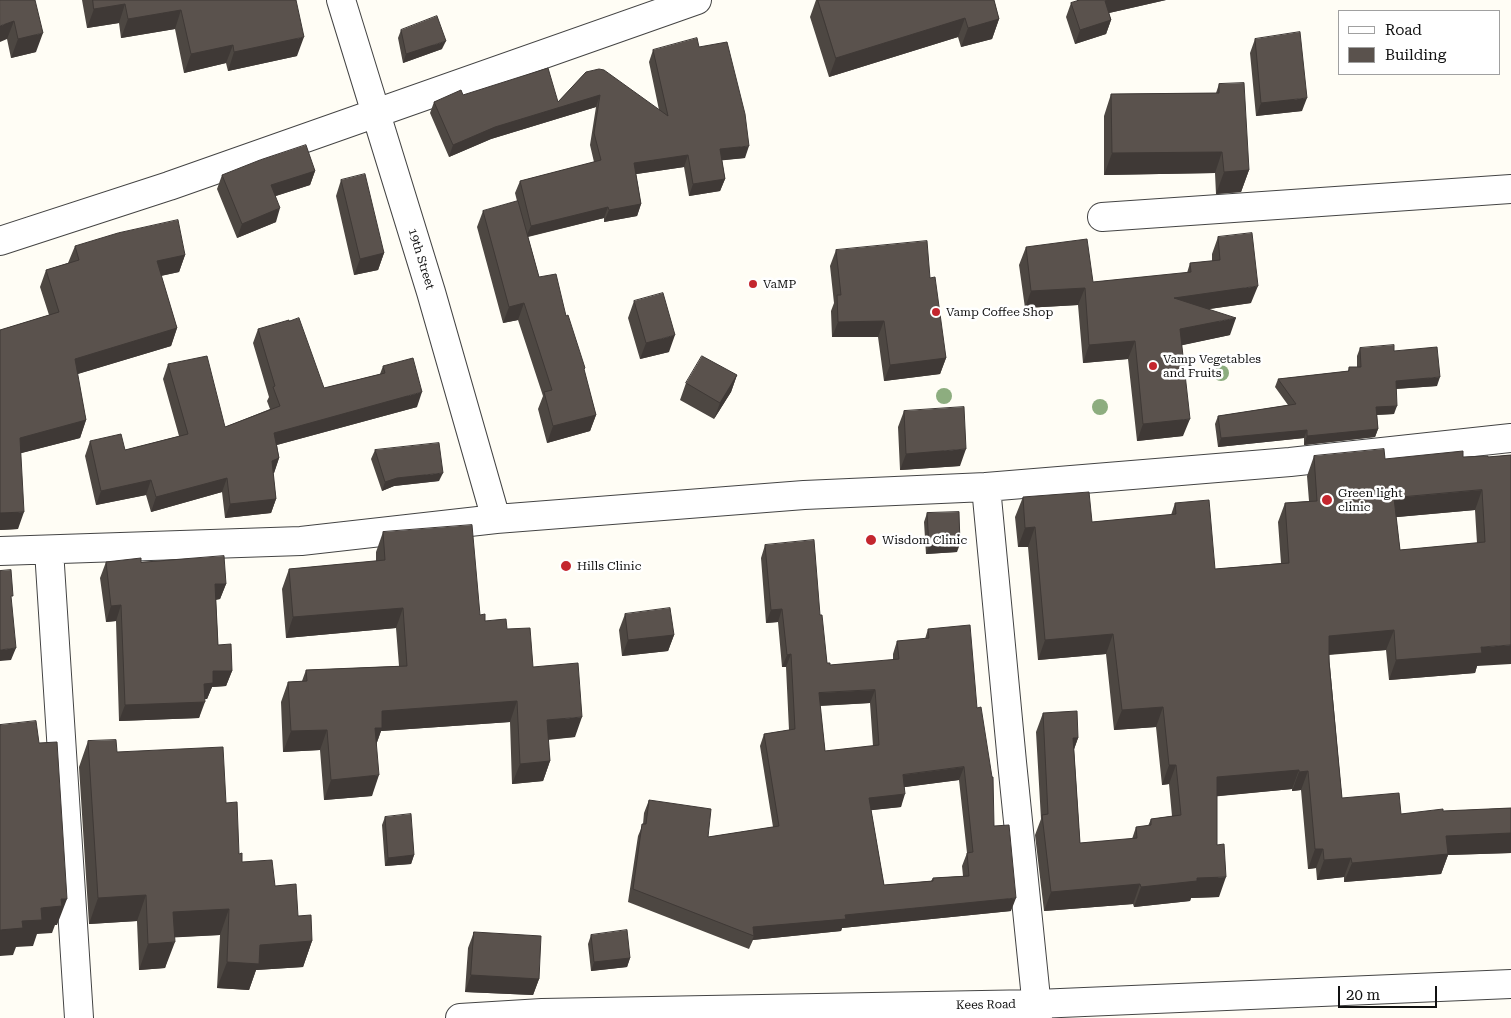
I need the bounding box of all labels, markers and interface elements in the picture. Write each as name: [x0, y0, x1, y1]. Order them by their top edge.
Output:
legend: [1338, 10, 1501, 75]
text: Road: [1385, 21, 1422, 39]
text: Building: [1385, 46, 1446, 64]
street label: 19th Street: [405, 227, 437, 291]
place label: VaMP: [763, 277, 796, 291]
marker: VaMP: [747, 278, 759, 290]
place label: Vamp Coffee Shop: [946, 305, 1053, 319]
marker: Vamp Coffee Shop: [930, 306, 942, 318]
place label: Vamp Vegetables and Fruits: [1163, 352, 1261, 380]
marker: Vamp Vegetables and Fruits: [1147, 360, 1159, 372]
place label: Green light clinic: [1338, 486, 1403, 514]
marker: Green light clinic: [1320, 493, 1334, 507]
marker: Wisdom Clinic: [864, 533, 878, 547]
place label: Wisdom Clinic: [882, 533, 967, 547]
marker: Hills Clinic: [559, 559, 573, 573]
place label: Hills Clinic: [577, 559, 641, 573]
scale bar: [1341, 976, 1440, 1008]
text: 20 m: [1346, 986, 1380, 1004]
street label: Kees Road: [956, 997, 1016, 1013]

